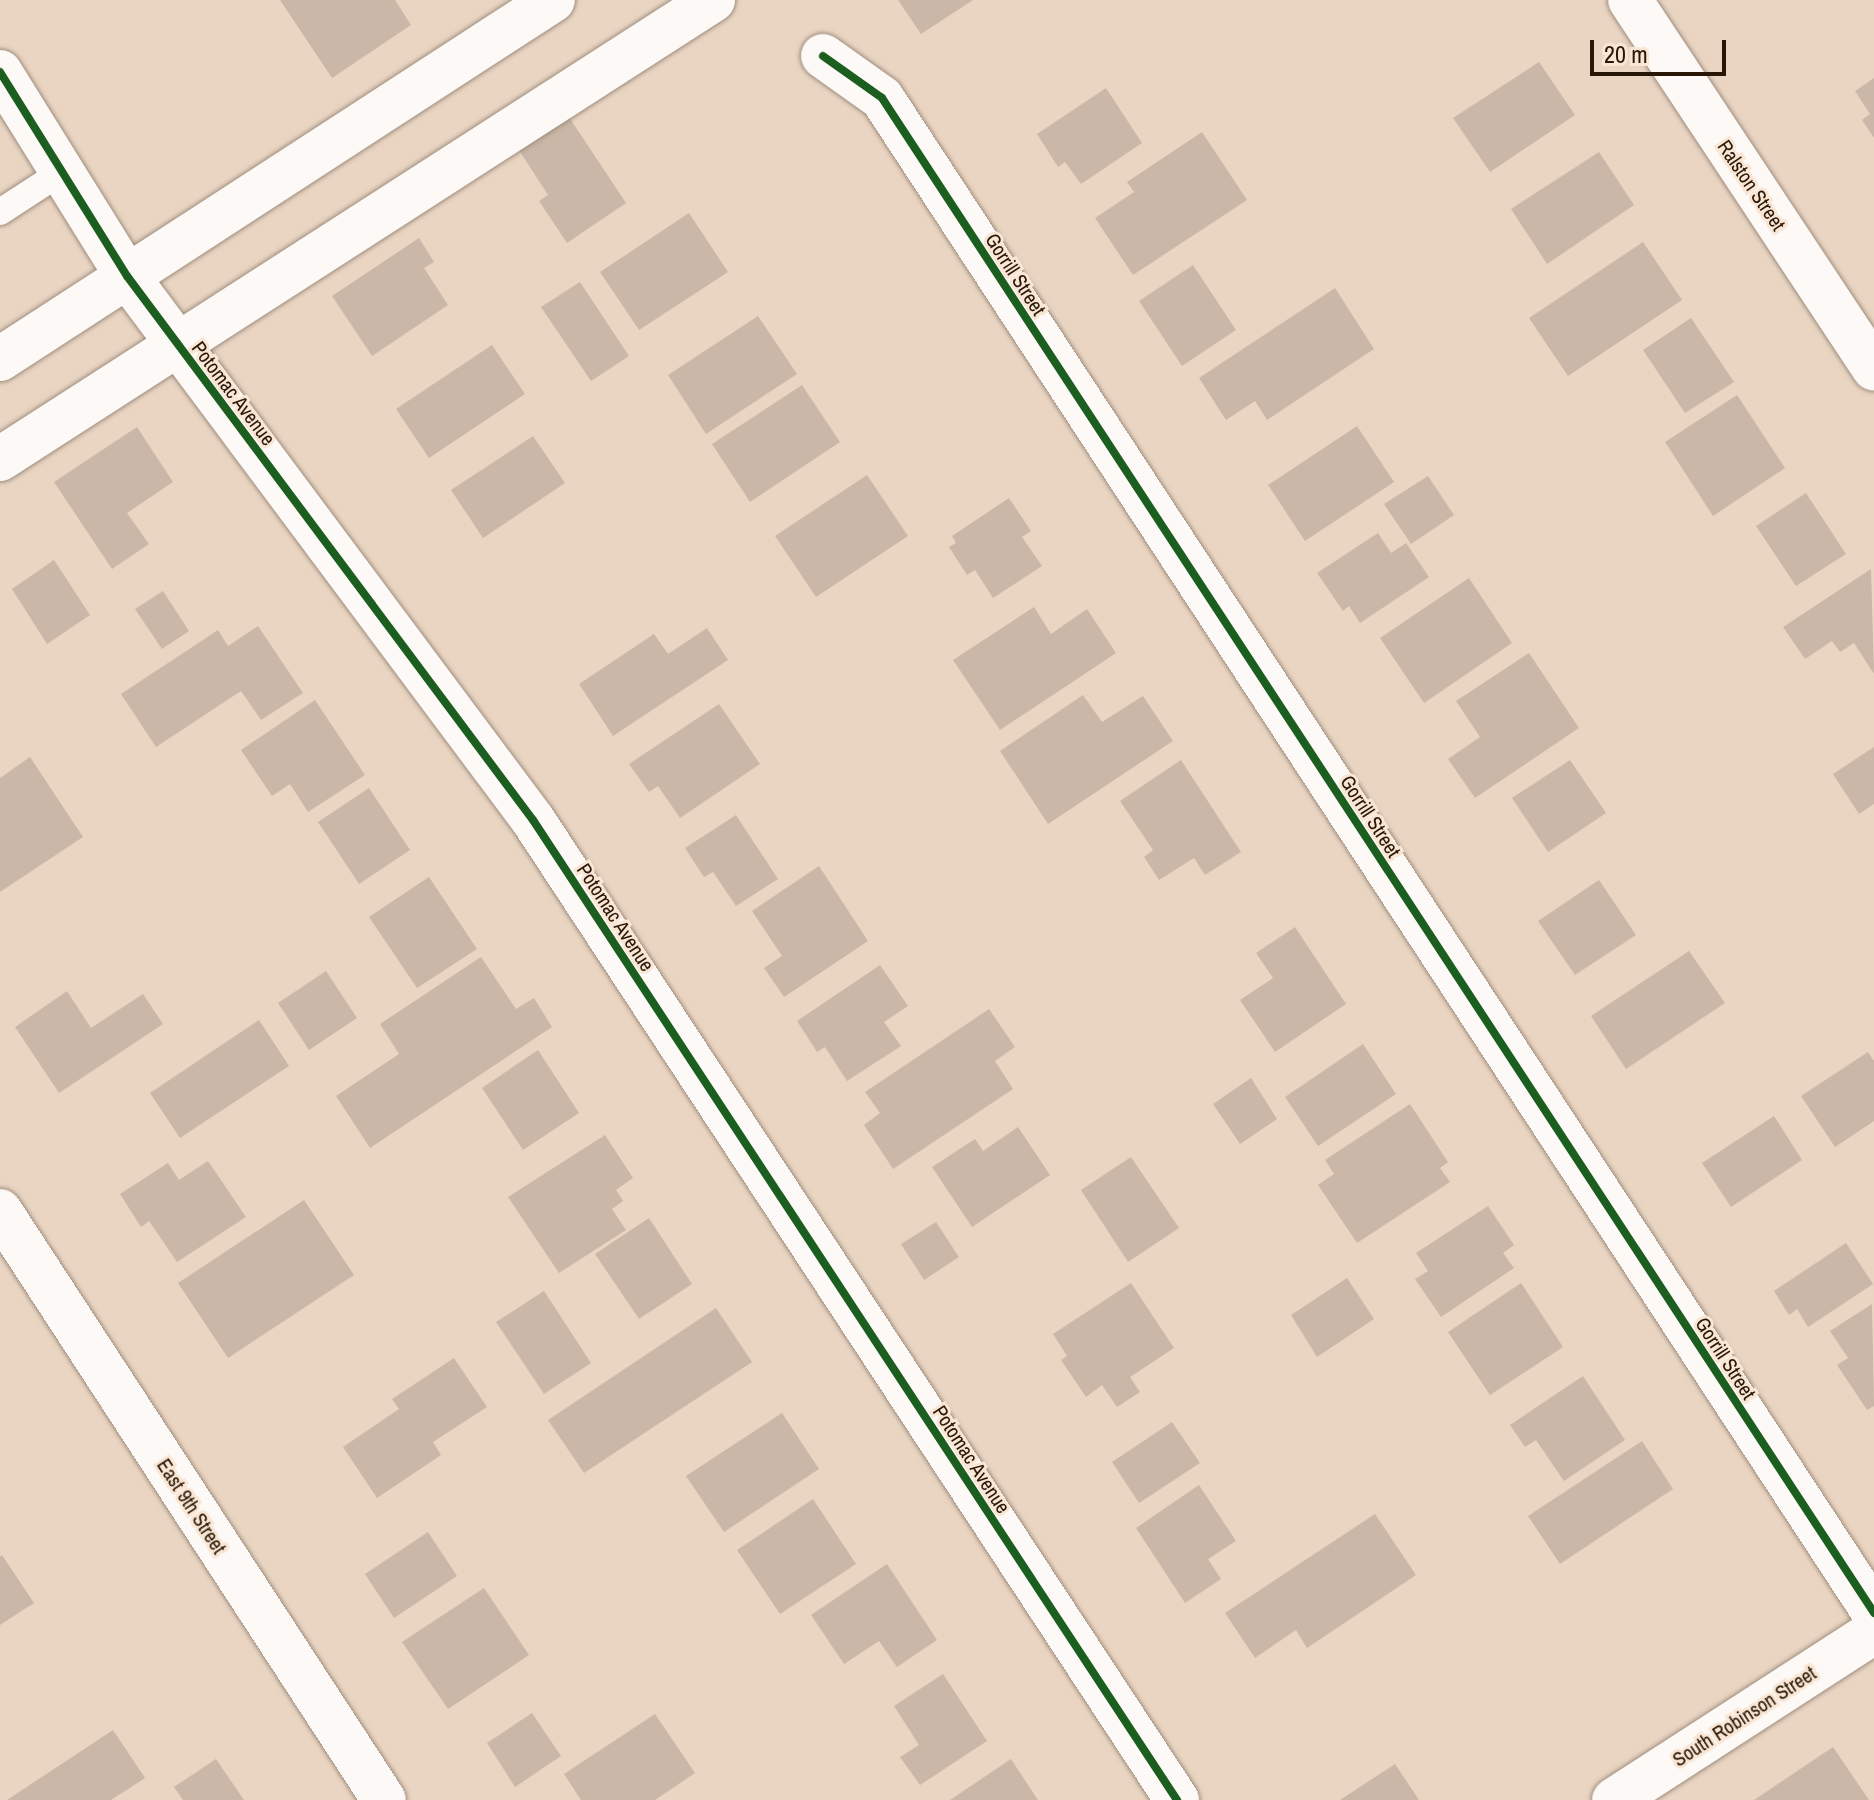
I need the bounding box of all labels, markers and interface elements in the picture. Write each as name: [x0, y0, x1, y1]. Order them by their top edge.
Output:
scale bar: [1594, 24, 1730, 74]
text: 20 m: [1604, 38, 1648, 70]
street label: Ralston Street: [1713, 135, 1791, 235]
street label: Gorrill Street: [981, 228, 1051, 320]
street label: Potomac Avenue: [187, 336, 281, 450]
street label: Gorrill Street: [1336, 770, 1406, 862]
street label: Potomac Avenue: [572, 858, 660, 976]
street label: Gorrill Street: [1691, 1312, 1761, 1404]
street label: Potomac Avenue: [928, 1400, 1016, 1518]
street label: East 9th Street: [152, 1454, 232, 1558]
street label: South Robinson Street: [1668, 1661, 1820, 1771]

